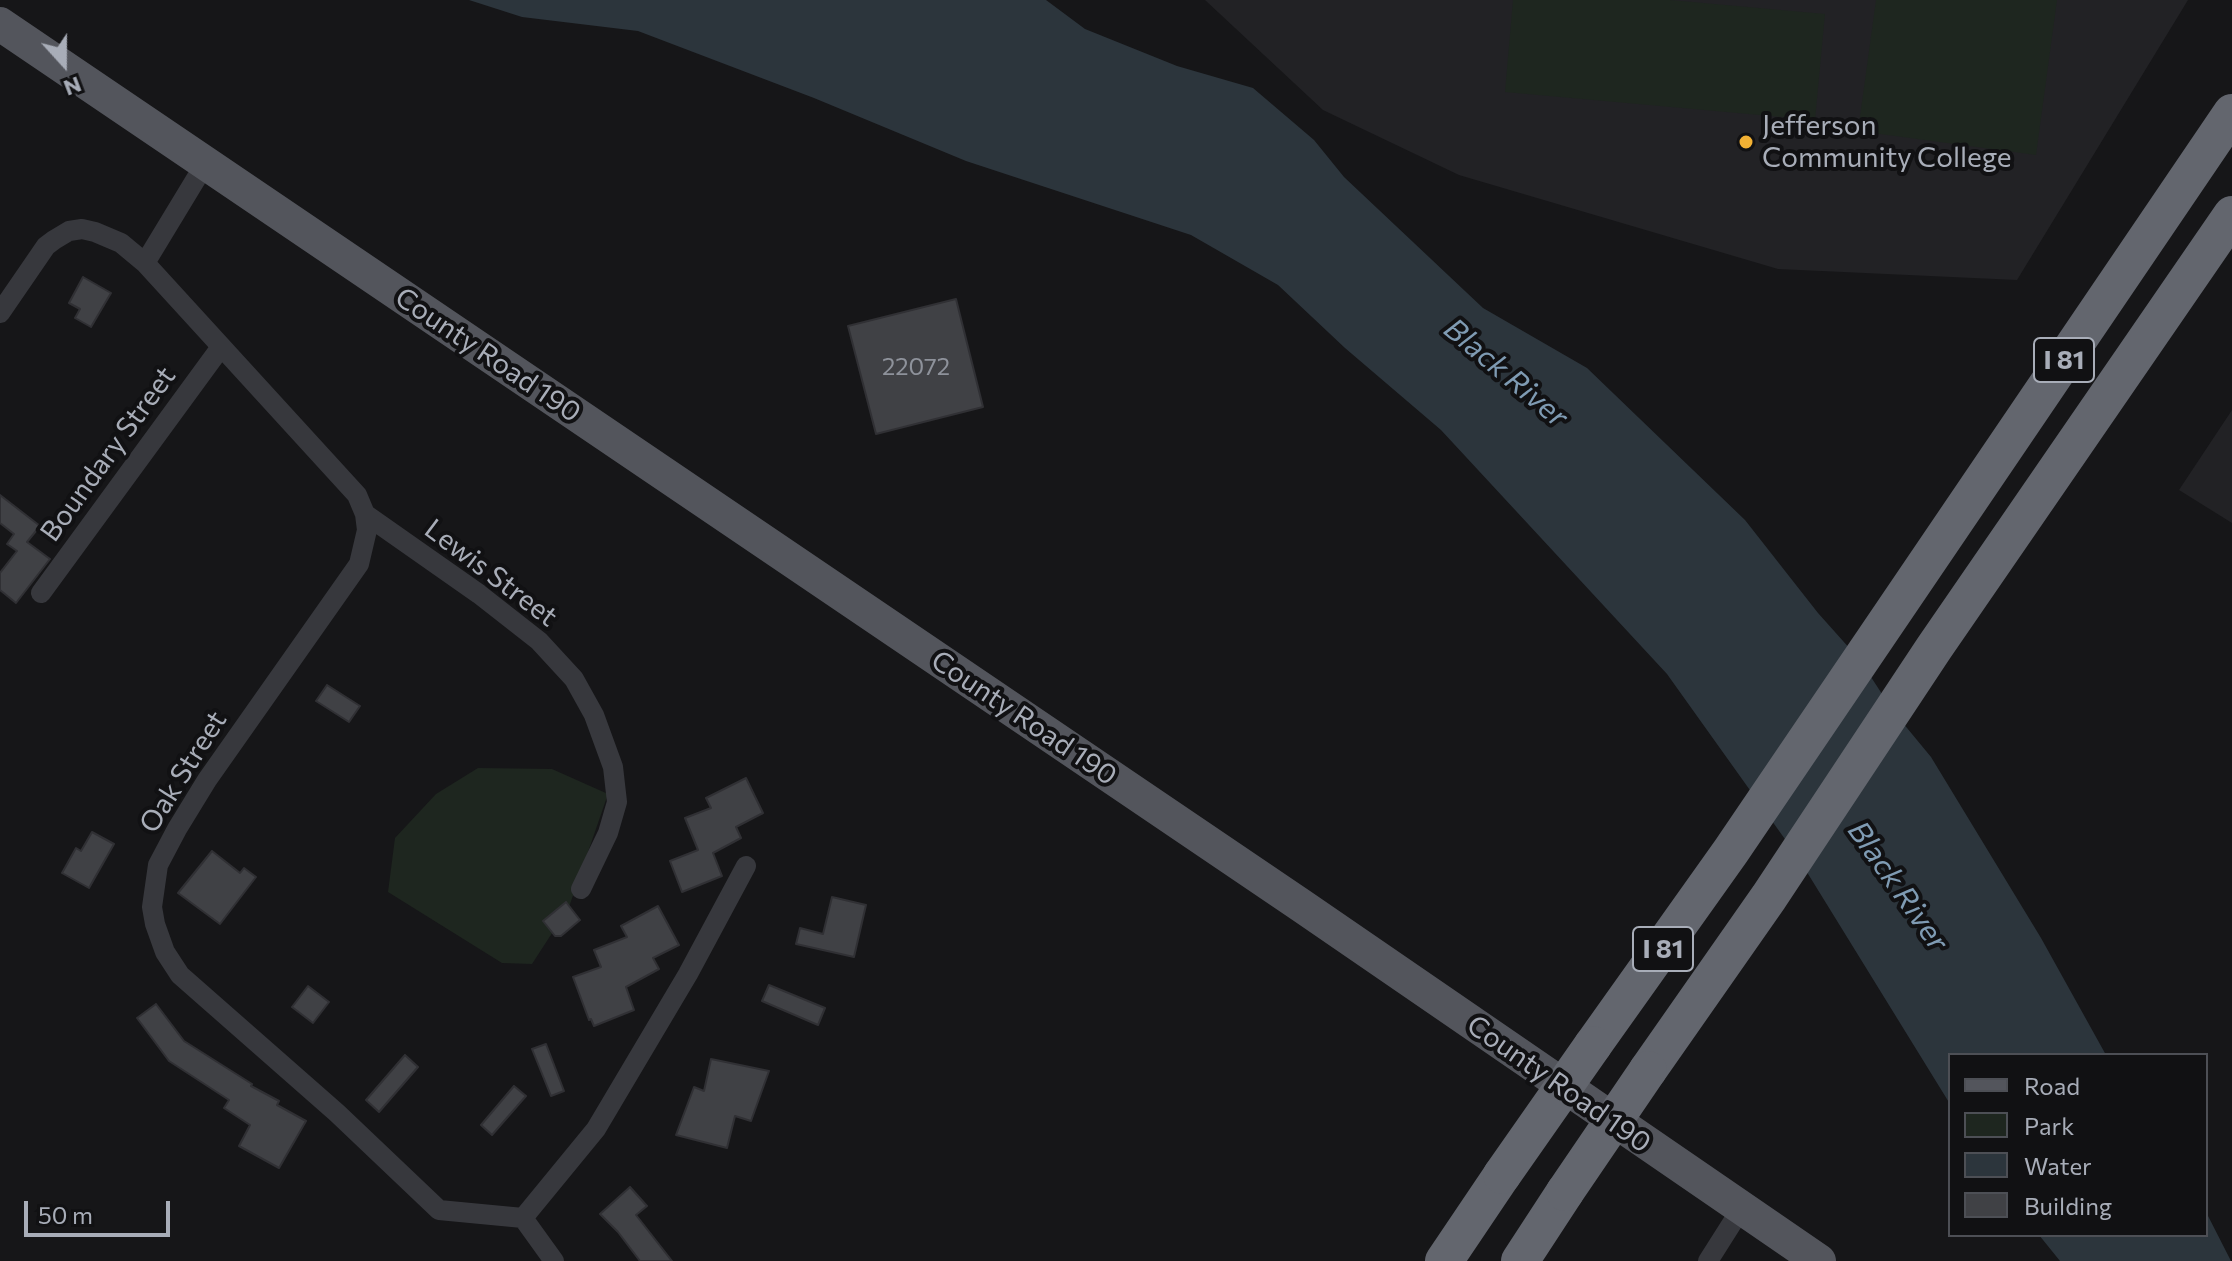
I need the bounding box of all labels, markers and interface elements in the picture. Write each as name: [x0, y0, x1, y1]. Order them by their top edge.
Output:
north arrow: [24, 24, 104, 104]
text: N: [60, 71, 85, 102]
place label: Jefferson Community College: [1762, 109, 2012, 175]
marker: Jefferson Community College: [1737, 133, 1755, 151]
street label: County Road 190: [389, 280, 587, 430]
water label: Black River: [1437, 311, 1575, 435]
road number: I 81: [2034, 338, 2094, 382]
house number: 22072: [882, 353, 950, 381]
street label: Boundary Street: [33, 360, 183, 548]
street label: Lewis Street: [418, 512, 564, 634]
street label: County Road 190: [925, 643, 1123, 793]
street label: Oak Street: [132, 705, 234, 839]
water label: Black River: [1840, 814, 1956, 958]
road number: I 81: [1633, 927, 1693, 971]
street label: County Road 190: [1461, 1008, 1657, 1160]
legend: [1948, 1053, 2208, 1237]
text: Road: [2024, 1071, 2080, 1100]
text: Park: [2024, 1111, 2074, 1140]
text: Water: [2024, 1151, 2092, 1180]
scale bar: [28, 1185, 174, 1235]
text: Building: [2024, 1191, 2112, 1220]
text: 50 m: [38, 1200, 93, 1229]

